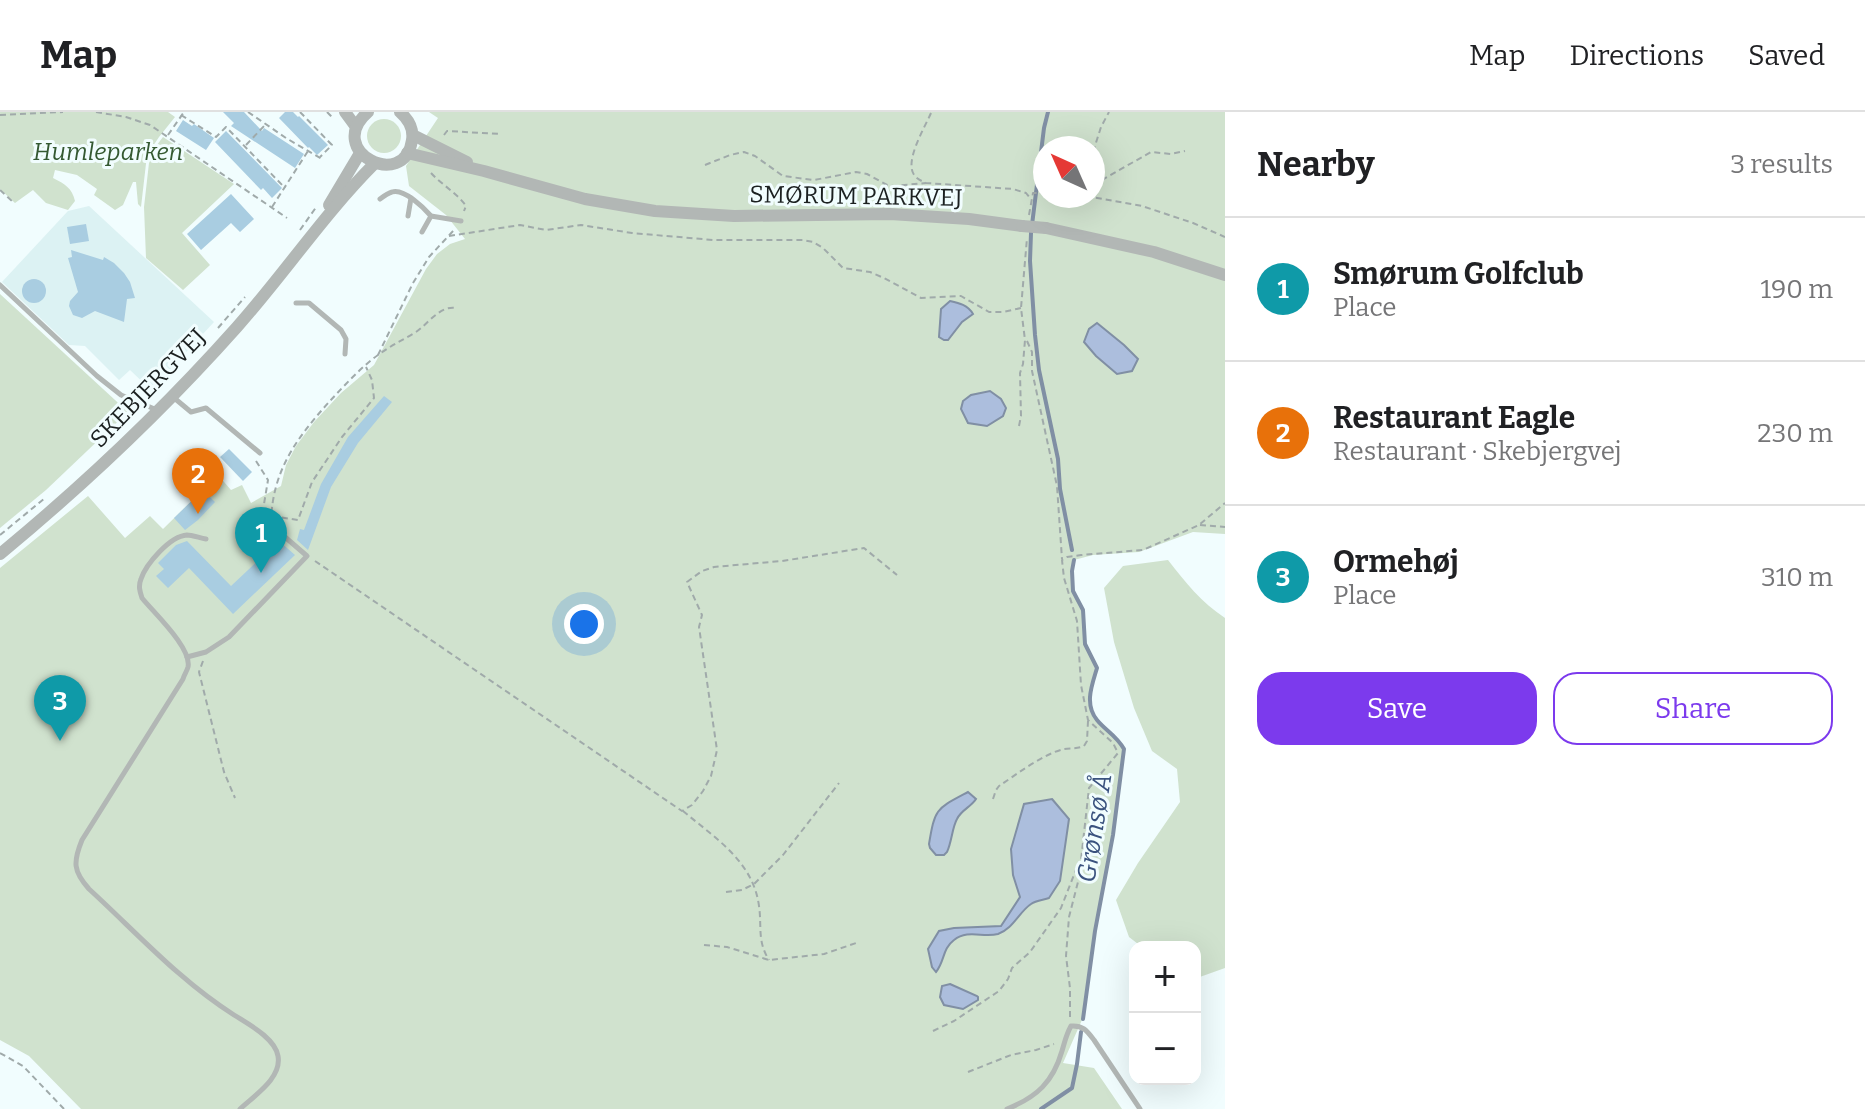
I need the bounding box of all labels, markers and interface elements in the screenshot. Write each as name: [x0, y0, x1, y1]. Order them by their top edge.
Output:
text: Map: [40, 32, 117, 78]
text: Map: [1469, 39, 1525, 72]
text: Directions: [1569, 39, 1704, 72]
text: Saved: [1748, 39, 1825, 72]
north arrow: [1033, 136, 1105, 208]
park label: Humleparken: [33, 138, 183, 166]
text: Nearby: [1257, 144, 1375, 185]
text: 3 results: [1730, 149, 1833, 180]
street label: SMØRUM PARKVEJ: [749, 180, 963, 212]
text: Smørum Golfclub: [1333, 256, 1584, 292]
text: 1: [1277, 274, 1289, 305]
text: 190 m: [1761, 274, 1833, 305]
text: Place: [1333, 292, 1397, 323]
street label: SKEBJERGVEJ: [84, 323, 212, 453]
text: Restaurant Eagle: [1333, 400, 1575, 436]
text: 2: [1276, 418, 1290, 449]
text: 230 m: [1757, 418, 1833, 449]
text: Restaurant · Skebjergvej: [1333, 436, 1621, 467]
pin: 2: [172, 448, 224, 514]
pin: 1: [235, 507, 287, 573]
text: Ormehøj: [1333, 544, 1459, 580]
text: 3: [1276, 562, 1290, 593]
text: 310 m: [1761, 562, 1833, 593]
text: Place: [1333, 580, 1397, 611]
your location: [564, 604, 604, 644]
button: Save: [1257, 672, 1537, 745]
button: Share: [1553, 672, 1833, 745]
pin: 3: [34, 675, 86, 741]
water label: Grønsø Å: [1071, 771, 1118, 885]
map controls: [1129, 941, 1201, 1085]
button: +: [1129, 941, 1201, 1013]
button: −: [1129, 1013, 1201, 1085]

